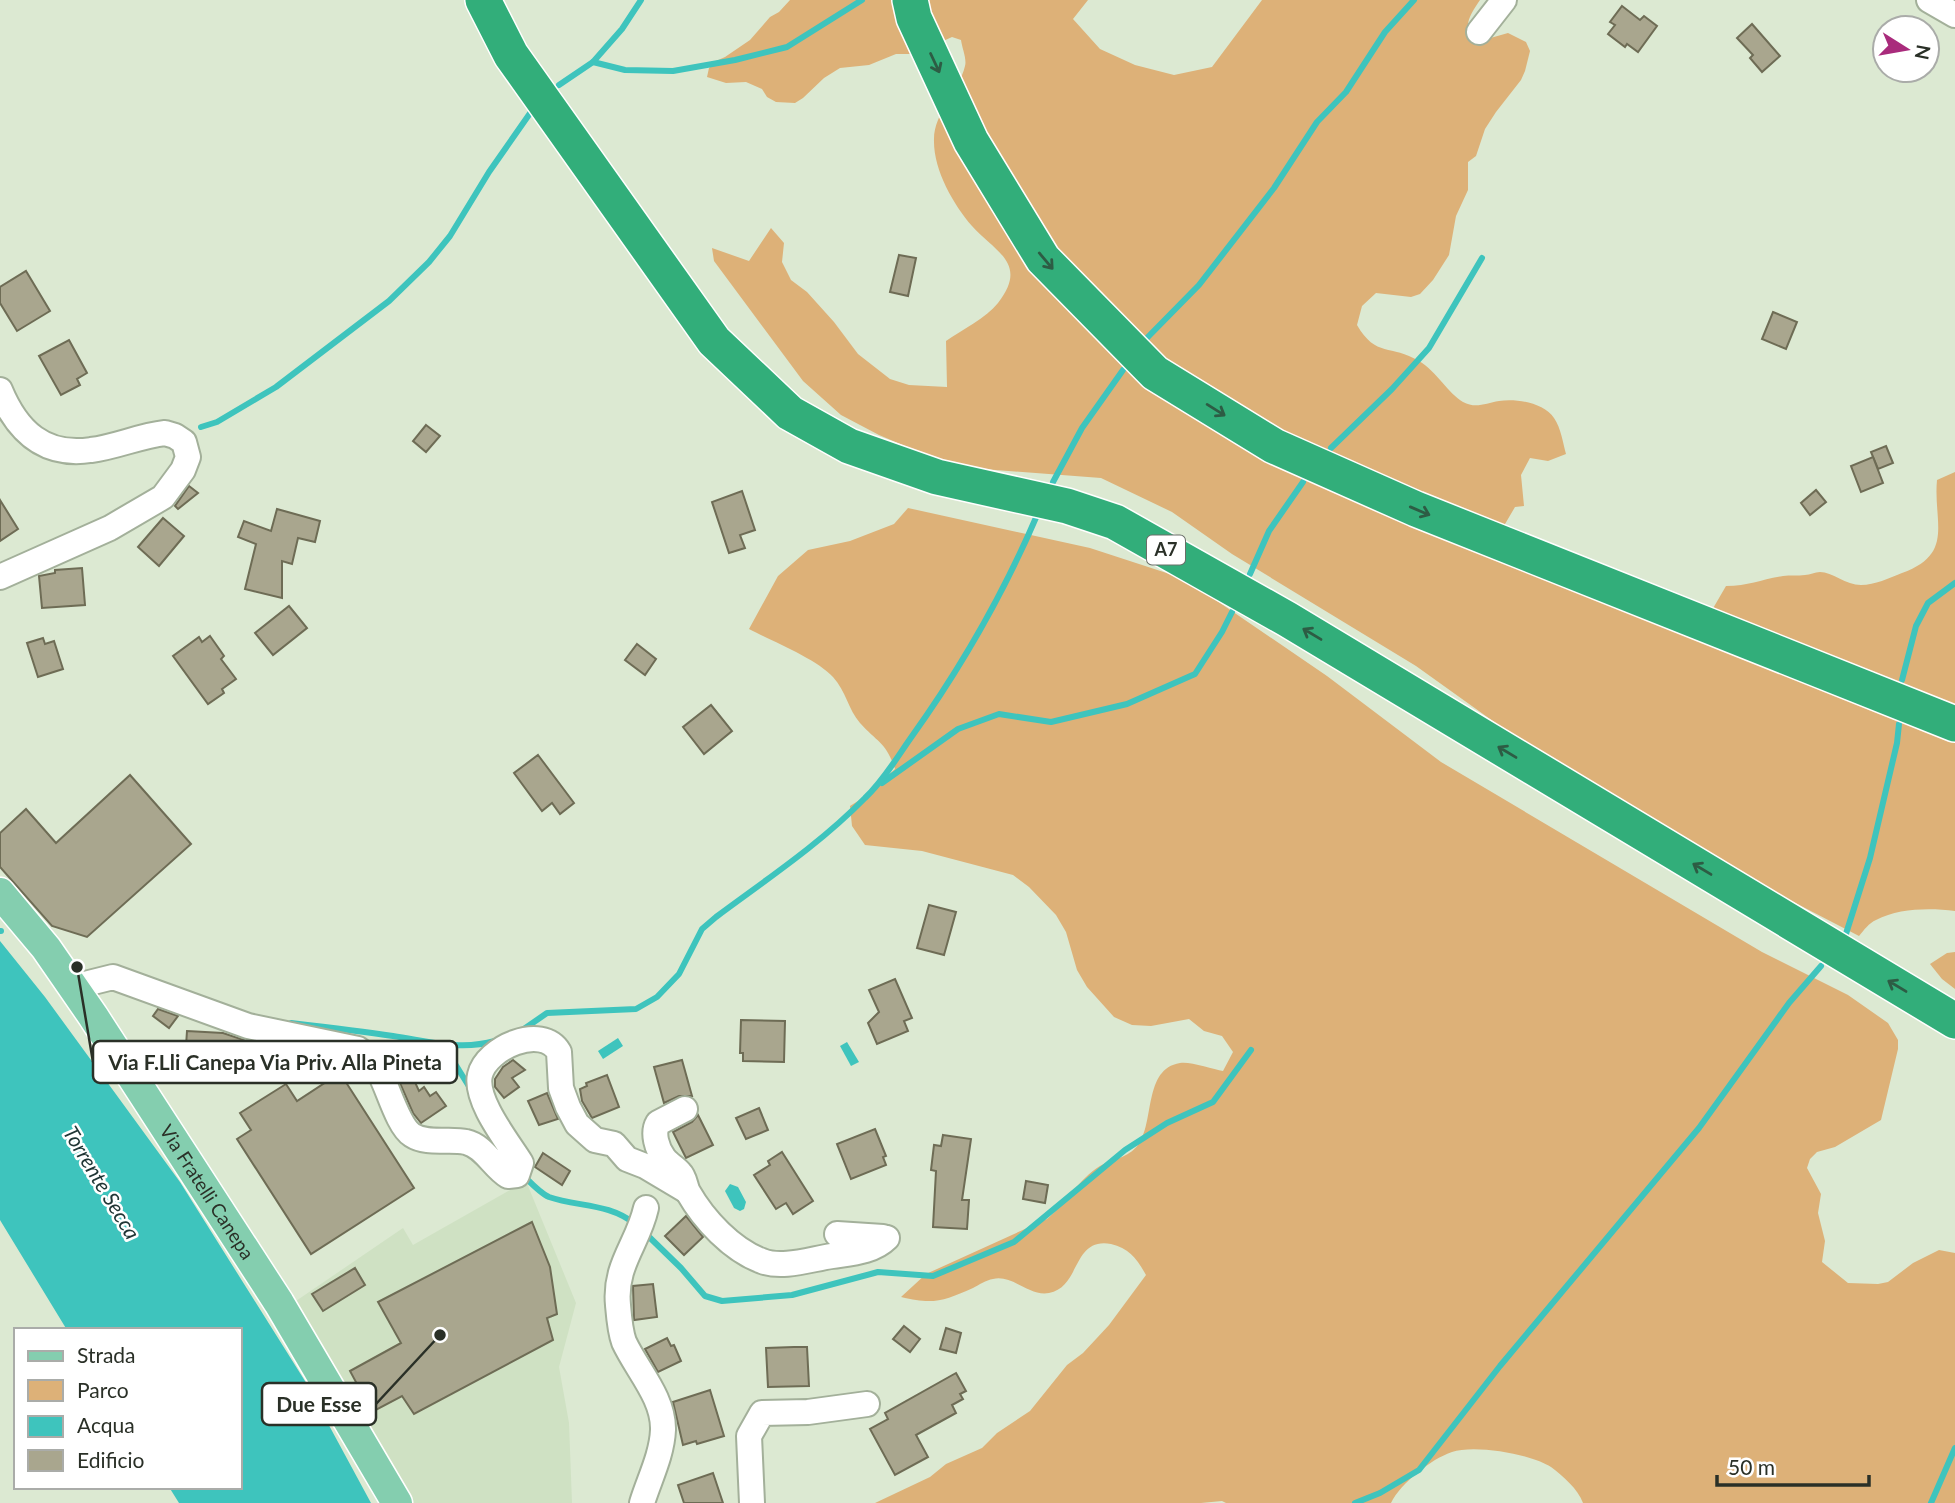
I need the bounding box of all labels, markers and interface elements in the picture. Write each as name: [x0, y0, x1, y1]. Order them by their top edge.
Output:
north arrow: [1871, 14, 1941, 84]
text: N: [1910, 43, 1936, 62]
one-way arrow: [929, 52, 942, 73]
one-way arrow: [1038, 252, 1054, 270]
one-way arrow: [1206, 403, 1226, 417]
one-way arrow: [1408, 505, 1430, 518]
road number: A7: [1147, 536, 1185, 564]
one-way arrow: [1302, 627, 1322, 641]
one-way arrow: [1497, 744, 1517, 758]
one-way arrow: [1692, 861, 1712, 875]
one-way arrow: [1887, 979, 1907, 993]
callout: Via F.Lli Canepa Via Priv. Alla Pineta: [93, 1041, 457, 1083]
text: Via F.Lli Canepa Via Priv. Alla Pineta: [107, 1049, 442, 1074]
street label: Via Fratelli Canepa: [155, 1120, 259, 1263]
water label: Torrente Secca: [59, 1121, 146, 1243]
legend: [14, 1328, 242, 1489]
text: Strada: [77, 1342, 136, 1367]
text: Parco: [77, 1377, 129, 1402]
callout: Due Esse: [262, 1383, 376, 1425]
text: Due Esse: [276, 1391, 362, 1416]
text: Acqua: [77, 1412, 135, 1437]
scale bar: [1717, 1444, 1869, 1488]
text: Edificio: [77, 1447, 145, 1472]
text: 50 m: [1728, 1454, 1775, 1479]

